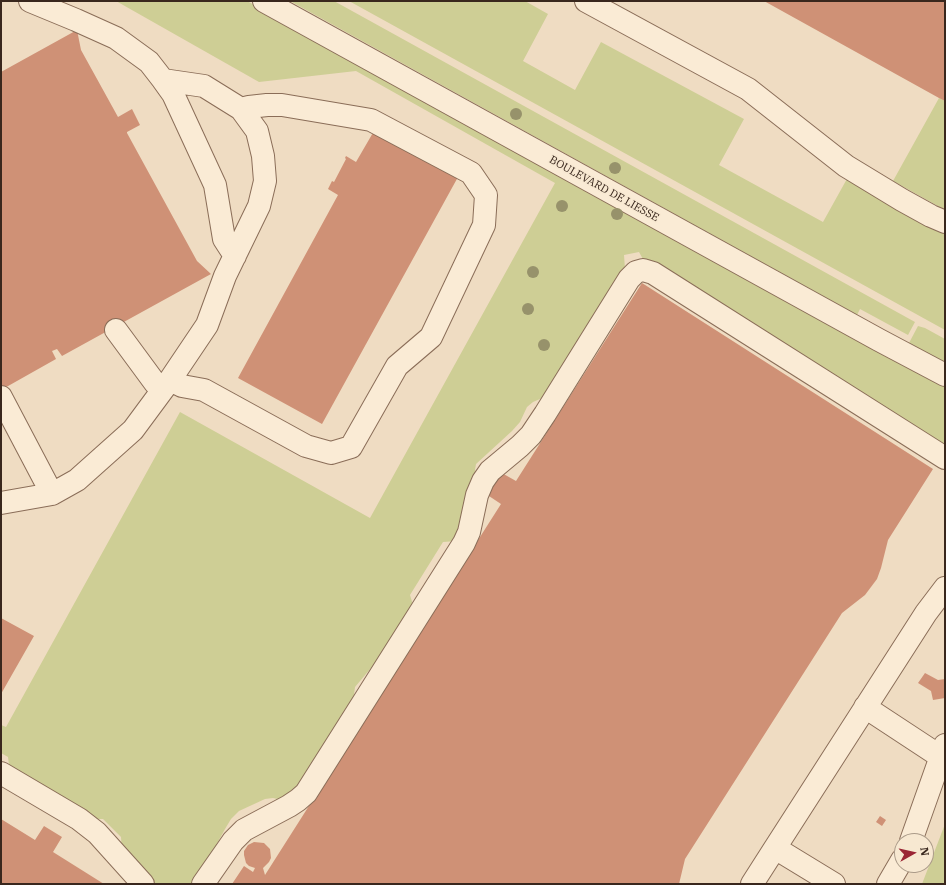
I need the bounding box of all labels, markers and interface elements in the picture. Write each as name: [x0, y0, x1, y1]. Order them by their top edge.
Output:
street label: BOULEVARD DE LIESSE: [547, 153, 661, 225]
north arrow: [894, 833, 934, 873]
text: N: [917, 846, 932, 857]

